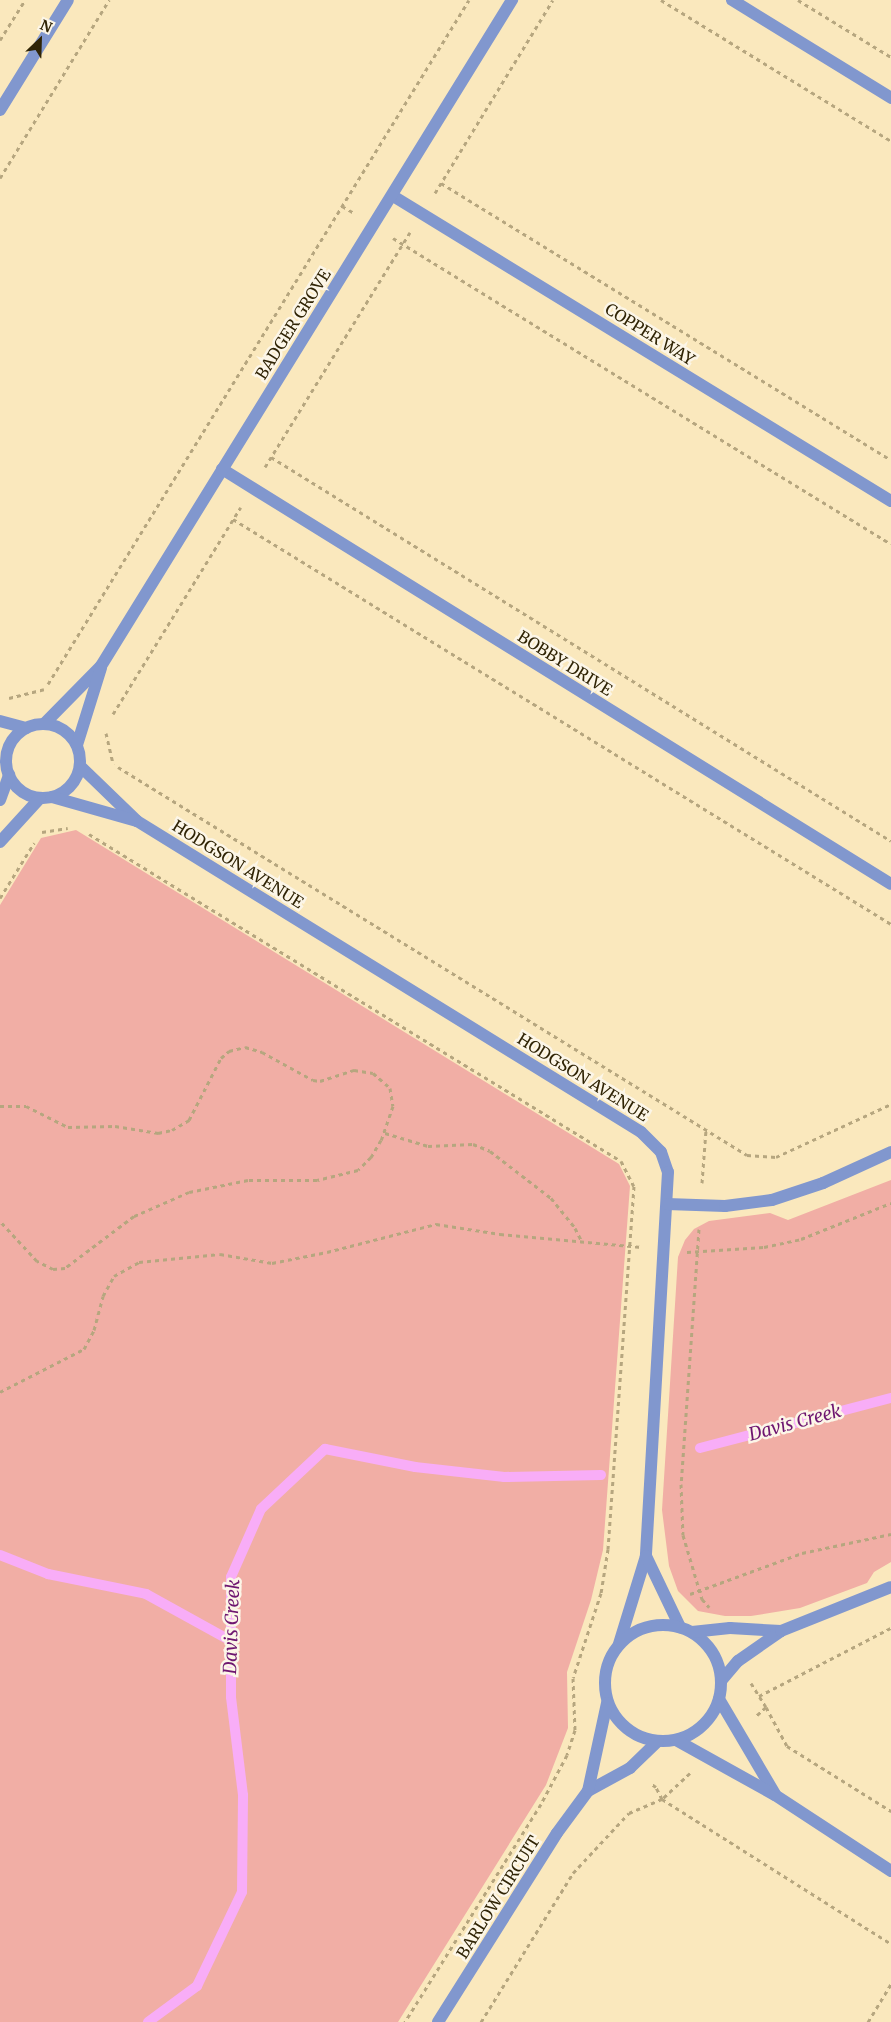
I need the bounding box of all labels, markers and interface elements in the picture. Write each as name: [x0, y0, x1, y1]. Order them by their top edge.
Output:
north arrow: [15, 15, 65, 65]
text: N: [37, 16, 55, 37]
street label: BADGER GROVE: [251, 265, 335, 383]
street label: COPPER WAY: [602, 299, 698, 369]
street label: BOBBY DRIVE: [514, 626, 616, 700]
street label: HODGSON AVENUE: [169, 816, 307, 912]
street label: HODGSON AVENUE: [514, 1029, 652, 1125]
water label: Davis Creek: [746, 1400, 844, 1446]
water label: Davis Creek: [220, 1579, 244, 1675]
street label: BARLOW CIRCUIT: [452, 1832, 544, 1962]

